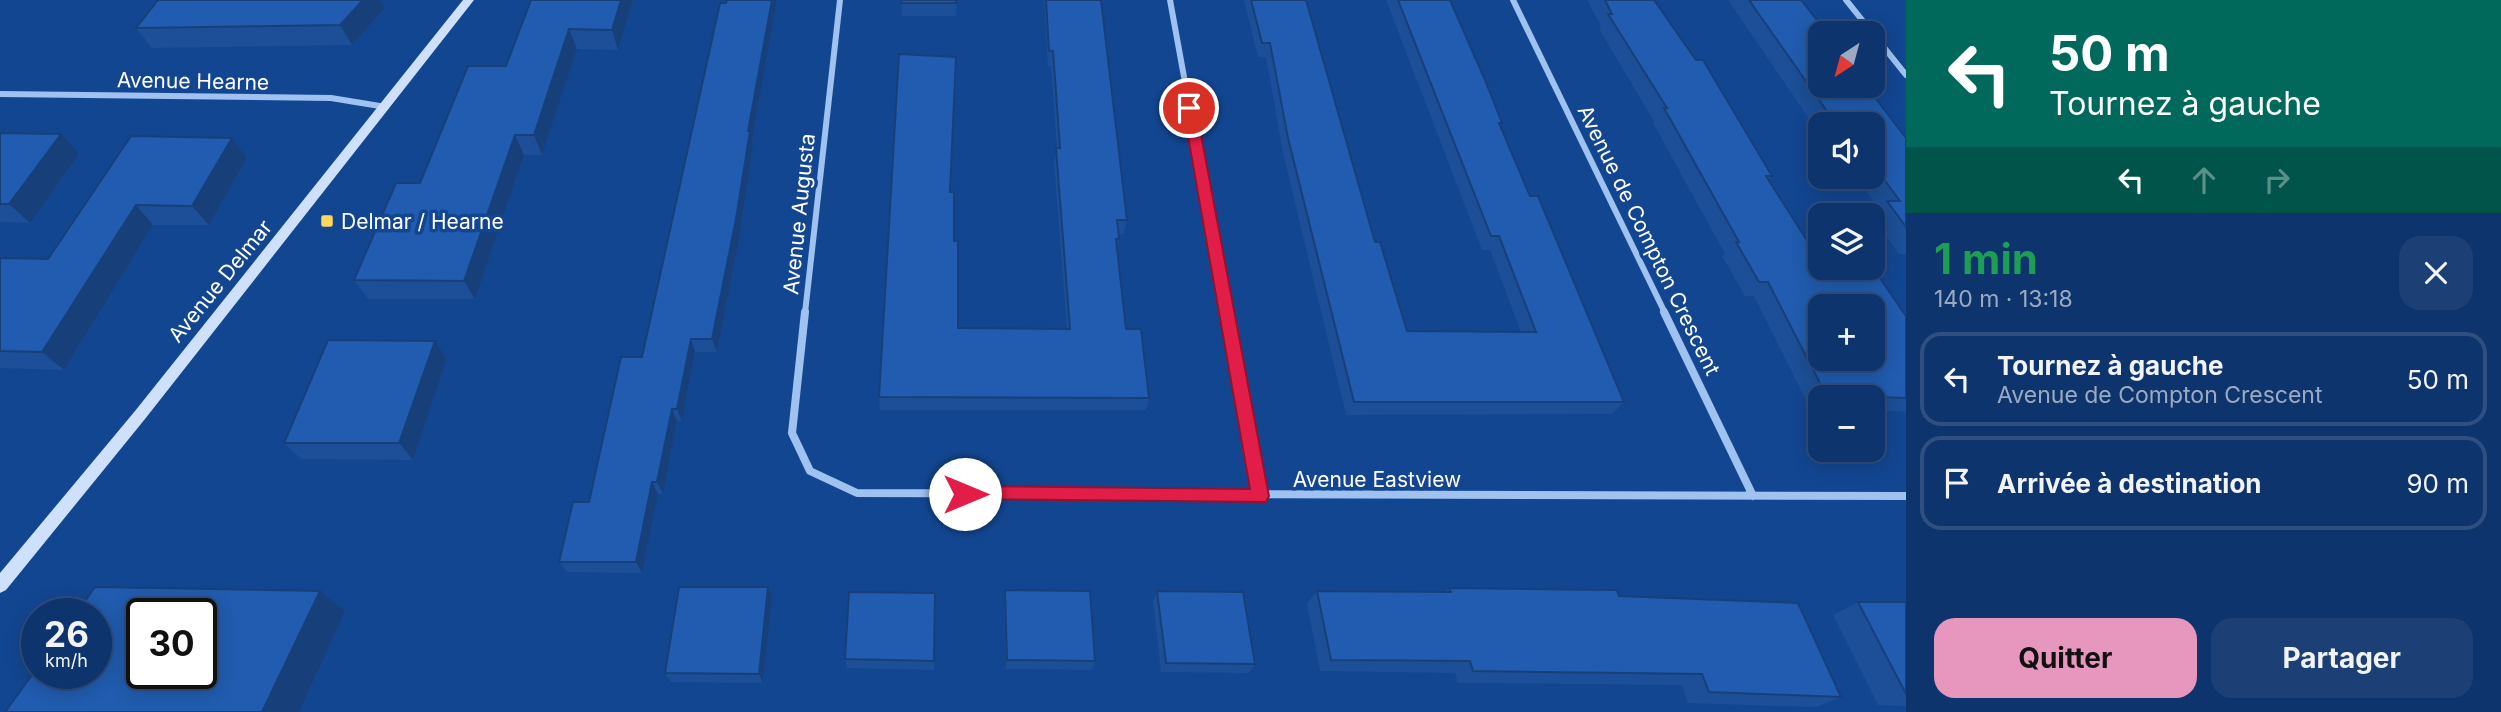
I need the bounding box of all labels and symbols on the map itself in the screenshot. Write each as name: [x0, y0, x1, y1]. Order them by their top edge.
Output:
north arrow: [1808, 21, 1885, 98]
street label: Avenue Hearne: [117, 67, 269, 95]
pin: [1159, 78, 1219, 138]
street label: Avenue de Compton Crescent: [1573, 101, 1725, 379]
street label: Avenue Augusta: [778, 132, 820, 296]
place label: Delmar / Hearne: [341, 209, 504, 234]
marker: Delmar / Hearne: [319, 213, 335, 229]
street label: Avenue Delmar: [163, 215, 277, 347]
position arrow: [928, 457, 1002, 531]
street label: Avenue Eastview: [1293, 467, 1461, 492]
speed limit sign: 30: [126, 598, 217, 689]

